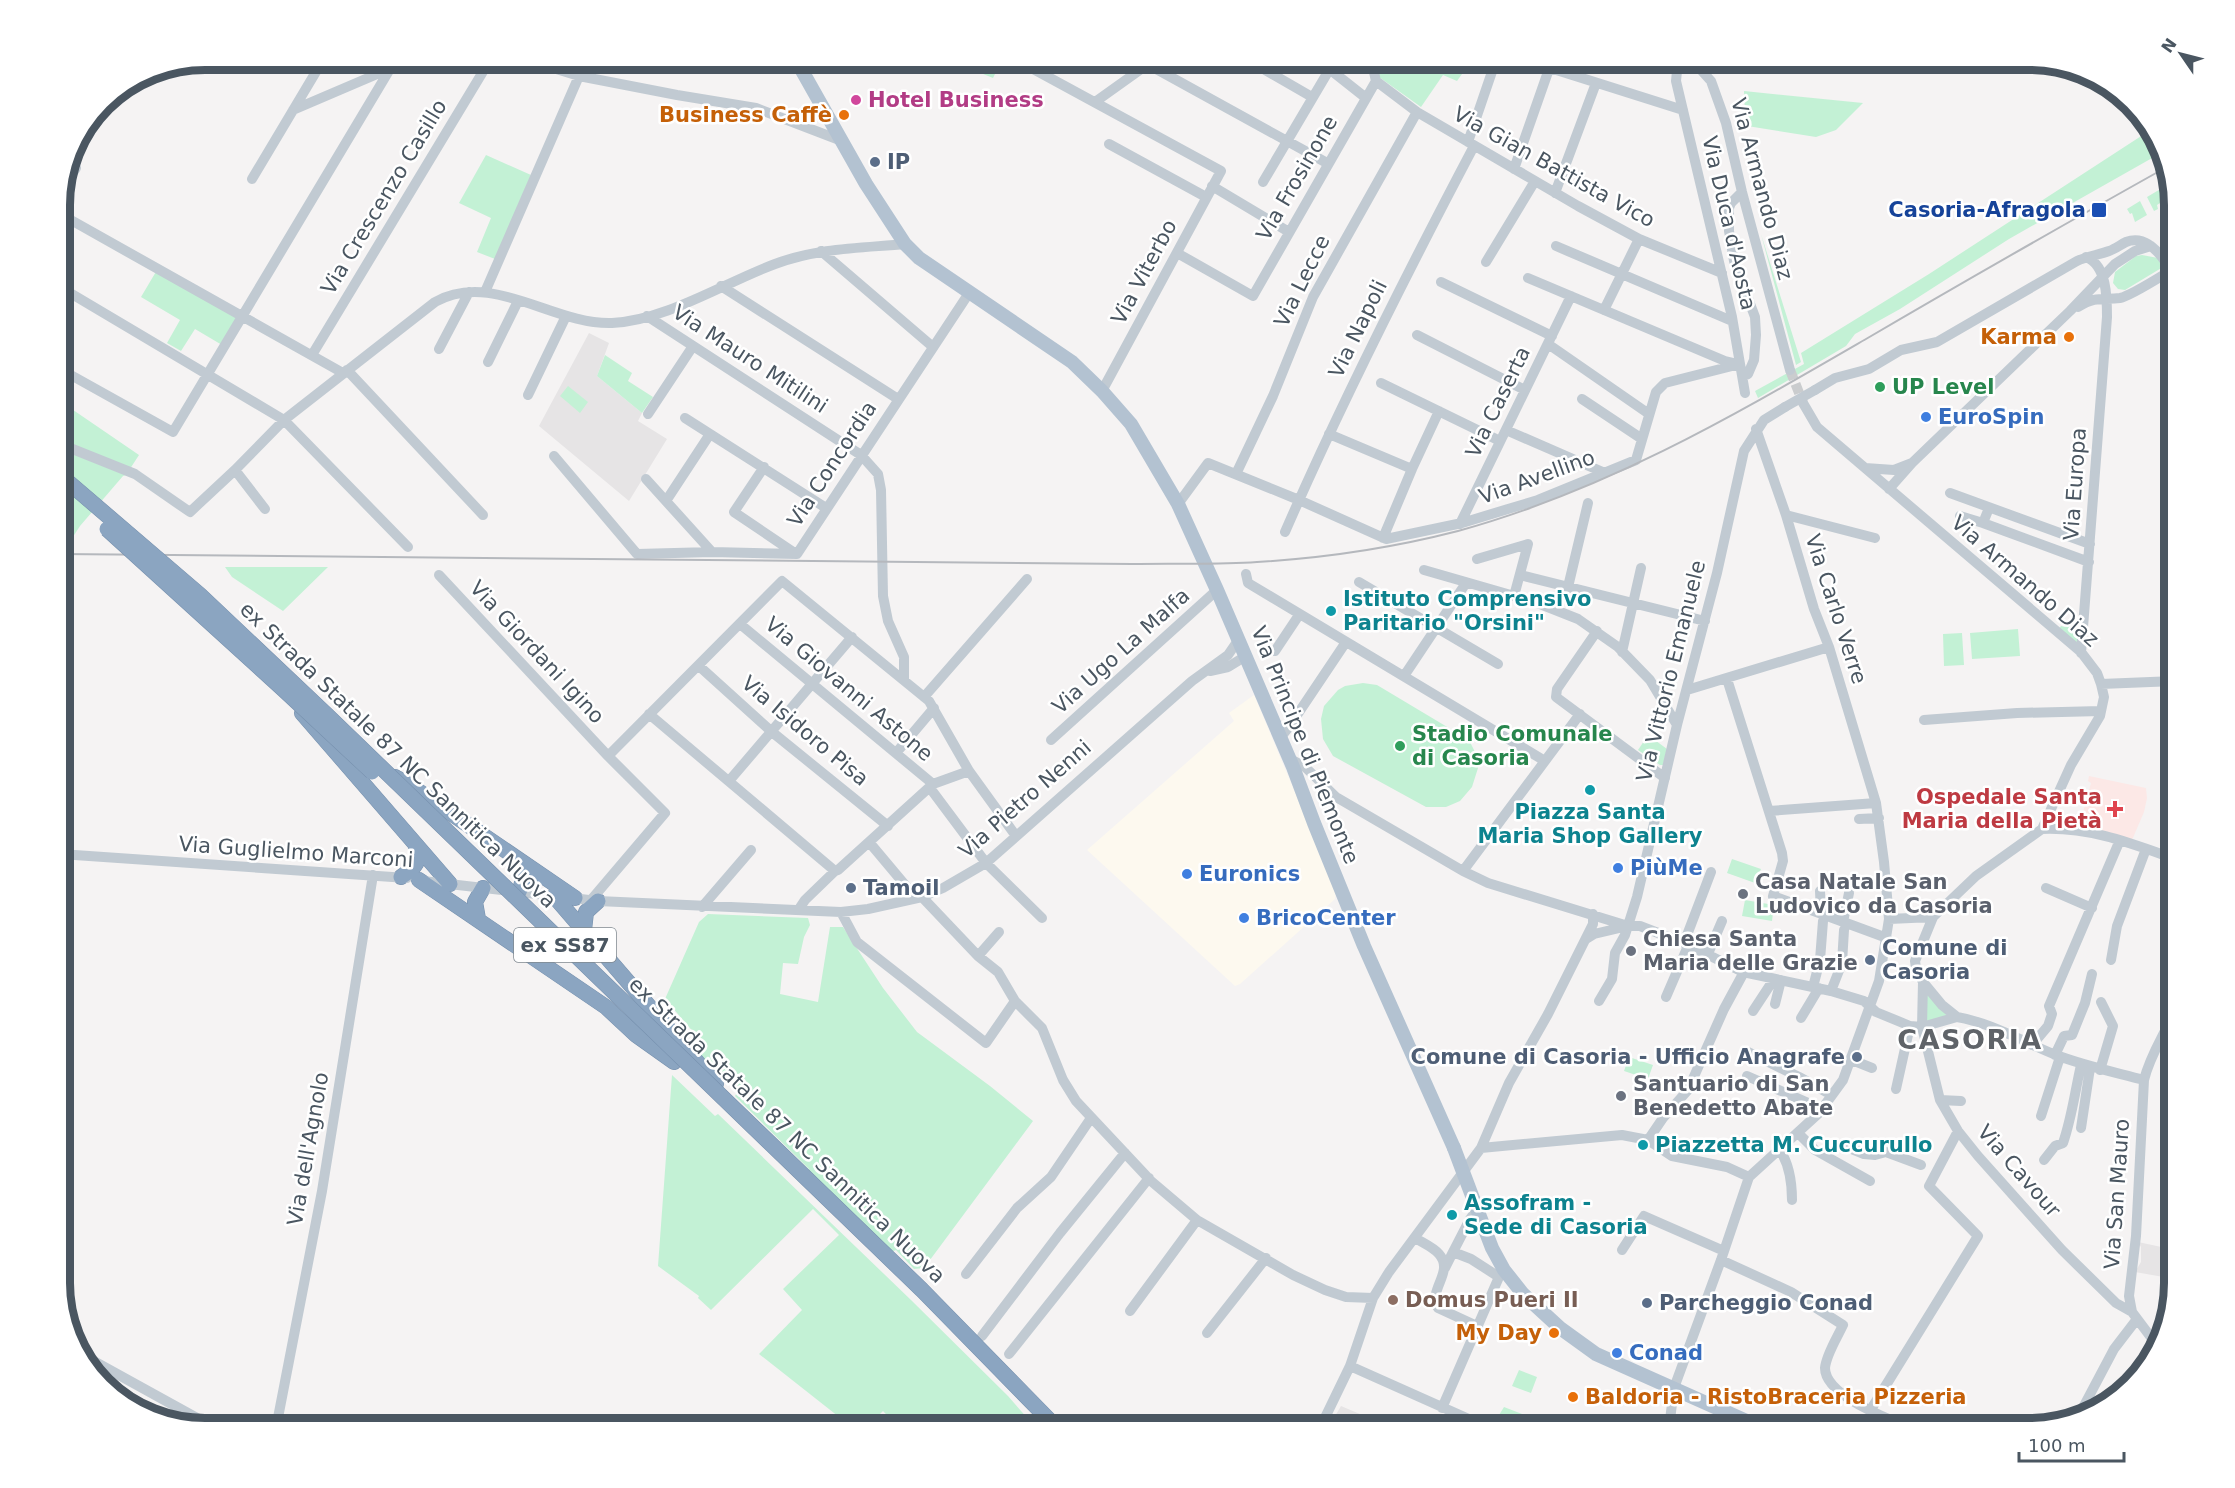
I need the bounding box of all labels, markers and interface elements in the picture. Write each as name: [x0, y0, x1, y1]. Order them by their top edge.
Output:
north arrow: [2151, 24, 2211, 84]
text: N: [2158, 35, 2181, 57]
place label: Hotel Business: [868, 88, 1044, 112]
marker: Hotel Business: [849, 93, 863, 107]
street label: Via Crescenzo Casillo: [316, 95, 452, 299]
street label: Via Armando Diaz: [1726, 95, 1798, 283]
street label: Via Gian Battista Vico: [1449, 102, 1659, 232]
place label: Business Caffè: [659, 103, 832, 127]
marker: Business Caffè: [837, 108, 851, 122]
street label: Via Frosinone: [1252, 111, 1342, 245]
street label: Via Duca d'Aosta: [1697, 134, 1761, 312]
place label: IP: [887, 150, 910, 174]
marker: IP: [868, 155, 882, 169]
place label: Casoria-Afragola: [1888, 198, 2086, 222]
marker: Casoria-Afragola: [2090, 201, 2108, 219]
street label: Via Viterbo: [1106, 216, 1182, 328]
street label: Via Lecce: [1269, 231, 1335, 331]
street label: Via Napoli: [1324, 276, 1392, 382]
street label: Via Mauro Mitilini: [668, 300, 832, 418]
place label: Karma: [1980, 325, 2057, 349]
marker: Karma: [2062, 330, 2076, 344]
street label: Via Caserta: [1461, 343, 1535, 461]
place label: UP Level: [1892, 375, 1995, 399]
marker: UP Level: [1873, 380, 1887, 394]
street label: Via Concordia: [783, 397, 881, 531]
place label: EuroSpin: [1938, 405, 2044, 429]
marker: EuroSpin: [1919, 410, 1933, 424]
street label: Via Europa: [2059, 427, 2091, 541]
street label: Via Avellino: [1476, 445, 1598, 509]
street label: Via Armando Diaz: [1946, 510, 2104, 652]
street label: Via Carlo Verre: [1801, 531, 1871, 687]
street label: Via Vittorio Emanuele: [1632, 558, 1710, 784]
street label: Via Giordani Igino: [465, 576, 609, 728]
street label: Via Ugo La Malfa: [1048, 583, 1194, 719]
place label: Istituto Comprensivo Paritario "Orsini": [1343, 587, 1591, 635]
street label: ex Strada Statale 87 NC Sannitica Nuova: [235, 597, 561, 913]
marker: Istituto Comprensivo Paritario "Orsini": [1324, 604, 1338, 618]
street label: Via Giovanni Astone: [760, 612, 938, 766]
street label: Via Principe di Piemonte: [1246, 623, 1364, 867]
street label: Via Isidoro Pisa: [737, 671, 873, 791]
place label: Stadio Comunale di Casoria: [1412, 722, 1613, 770]
street label: Via Pietro Nenni: [954, 735, 1096, 863]
marker: Stadio Comunale di Casoria: [1393, 739, 1407, 753]
marker: Piazza Santa Maria Shop Gallery: [1583, 783, 1597, 797]
place label: Ospedale Santa Maria della Pietà: [1902, 785, 2102, 833]
place label: Piazza Santa Maria Shop Gallery: [1477, 800, 1703, 848]
marker: Ospedale Santa Maria della Pietà: [2106, 800, 2124, 818]
street label: Via Guglielmo Marconi: [178, 832, 414, 872]
place label: PiùMe: [1630, 856, 1703, 880]
marker: PiùMe: [1611, 861, 1625, 875]
place label: Euronics: [1199, 862, 1300, 886]
marker: Euronics: [1180, 867, 1194, 881]
place label: Casa Natale San Ludovico da Casoria: [1755, 870, 1993, 918]
place label: Tamoil: [863, 876, 940, 900]
marker: Tamoil: [844, 881, 858, 895]
marker: Casa Natale San Ludovico da Casoria: [1736, 887, 1750, 901]
place label: BricoCenter: [1256, 906, 1396, 930]
marker: BricoCenter: [1237, 911, 1251, 925]
place label: Chiesa Santa Maria delle Grazie: [1643, 927, 1858, 975]
road number: ex SS87: [514, 928, 616, 962]
place label: Comune di Casoria: [1882, 936, 2007, 984]
marker: Chiesa Santa Maria delle Grazie: [1624, 944, 1638, 958]
marker: Comune di Casoria: [1863, 953, 1877, 967]
street label: ex Strada Statale 87 NC Sannitica Nuova: [624, 972, 950, 1288]
district label: CASORIA: [1897, 1024, 2043, 1055]
place label: Comune di Casoria - Ufficio Anagrafe: [1411, 1045, 1845, 1069]
marker: Comune di Casoria - Ufficio Anagrafe: [1850, 1050, 1864, 1064]
street label: Via dell'Agnolo: [283, 1070, 333, 1228]
place label: Santuario di San Benedetto Abate: [1633, 1072, 1833, 1120]
marker: Santuario di San Benedetto Abate: [1614, 1089, 1628, 1103]
street label: Via San Mauro: [2100, 1118, 2134, 1270]
street label: Via Cavour: [1973, 1120, 2066, 1222]
place label: Piazzetta M. Cuccurullo: [1655, 1133, 1933, 1157]
marker: Piazzetta M. Cuccurullo: [1636, 1138, 1650, 1152]
place label: Assofram - Sede di Casoria: [1464, 1191, 1648, 1239]
marker: Assofram - Sede di Casoria: [1445, 1208, 1459, 1222]
place label: Domus Pueri II: [1405, 1288, 1579, 1312]
place label: Parcheggio Conad: [1659, 1291, 1873, 1315]
marker: Domus Pueri II: [1386, 1293, 1400, 1307]
marker: Parcheggio Conad: [1640, 1296, 1654, 1310]
place label: My Day: [1455, 1321, 1542, 1345]
marker: My Day: [1547, 1326, 1561, 1340]
place label: Conad: [1629, 1341, 1703, 1365]
marker: Conad: [1610, 1346, 1624, 1360]
place label: Baldoria - RistoBraceria Pizzeria: [1585, 1385, 1967, 1409]
marker: Baldoria - RistoBraceria Pizzeria: [1566, 1390, 1580, 1404]
scale bar: [2019, 1425, 2124, 1463]
text: 100 m: [2028, 1435, 2086, 1456]

